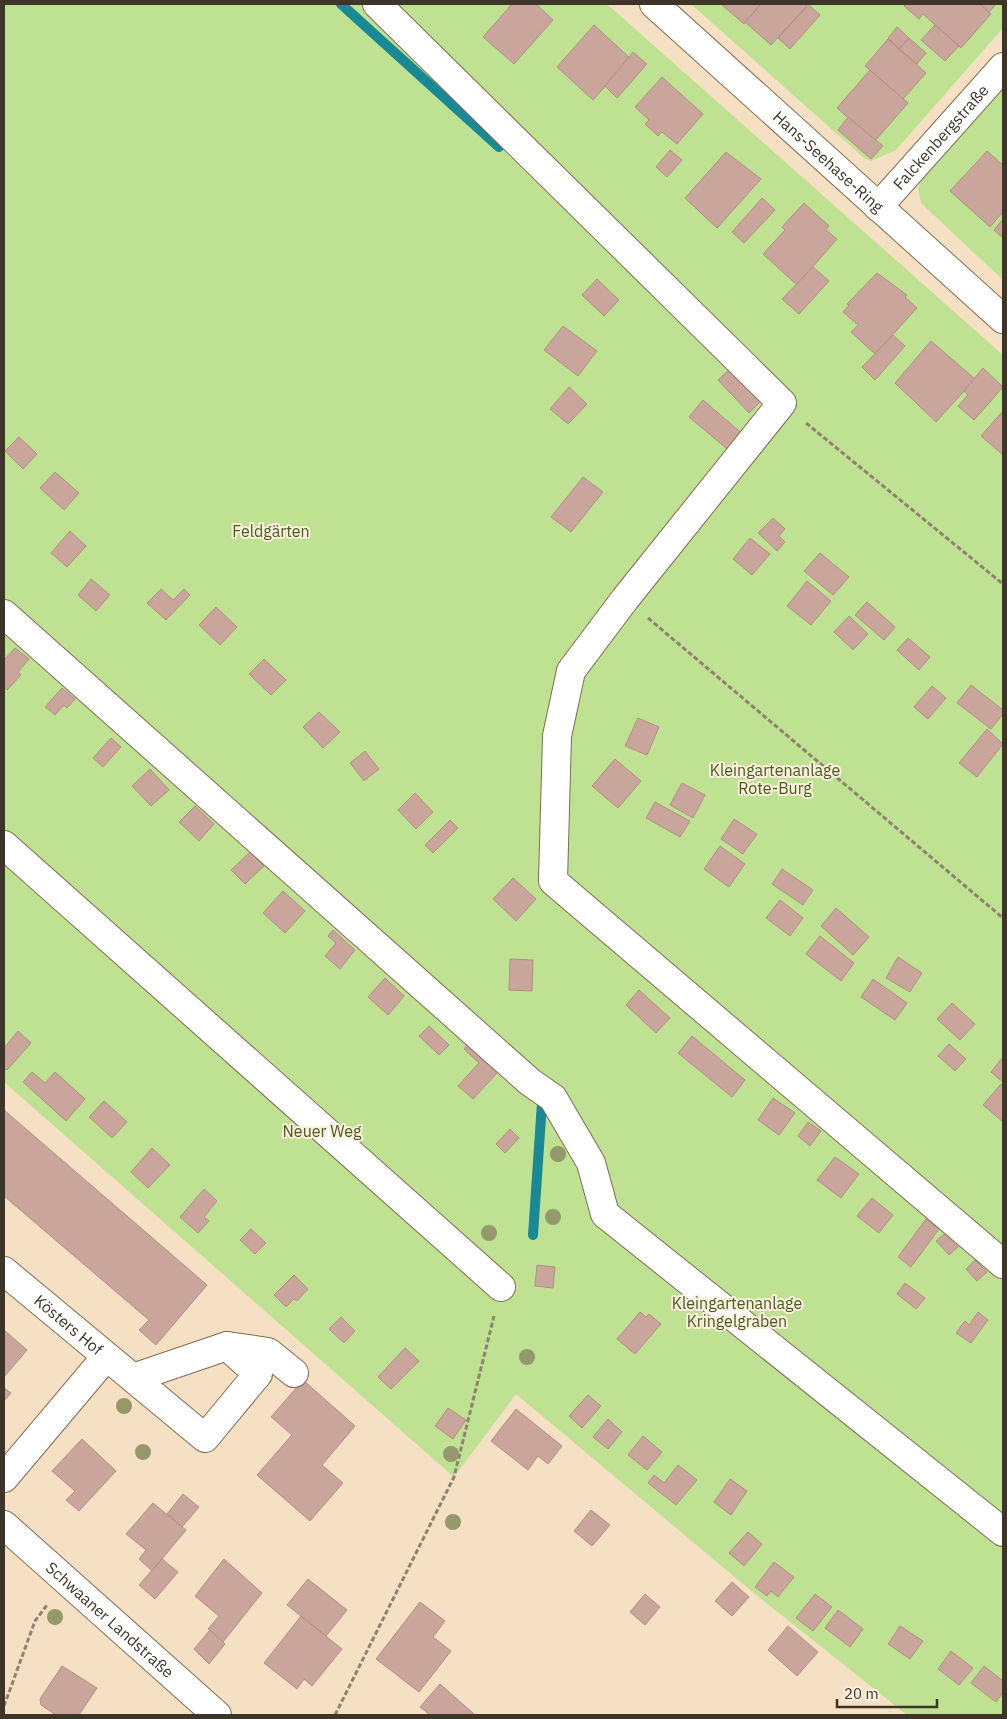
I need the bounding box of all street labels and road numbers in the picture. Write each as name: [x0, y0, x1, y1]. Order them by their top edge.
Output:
street label: Falckenbergstraße: [888, 80, 993, 194]
street label: Hans-Seehase-Ring: [769, 106, 888, 217]
street label: Kösters Hof: [30, 1290, 107, 1359]
street label: Schwaaner Landstraße: [42, 1557, 178, 1682]

